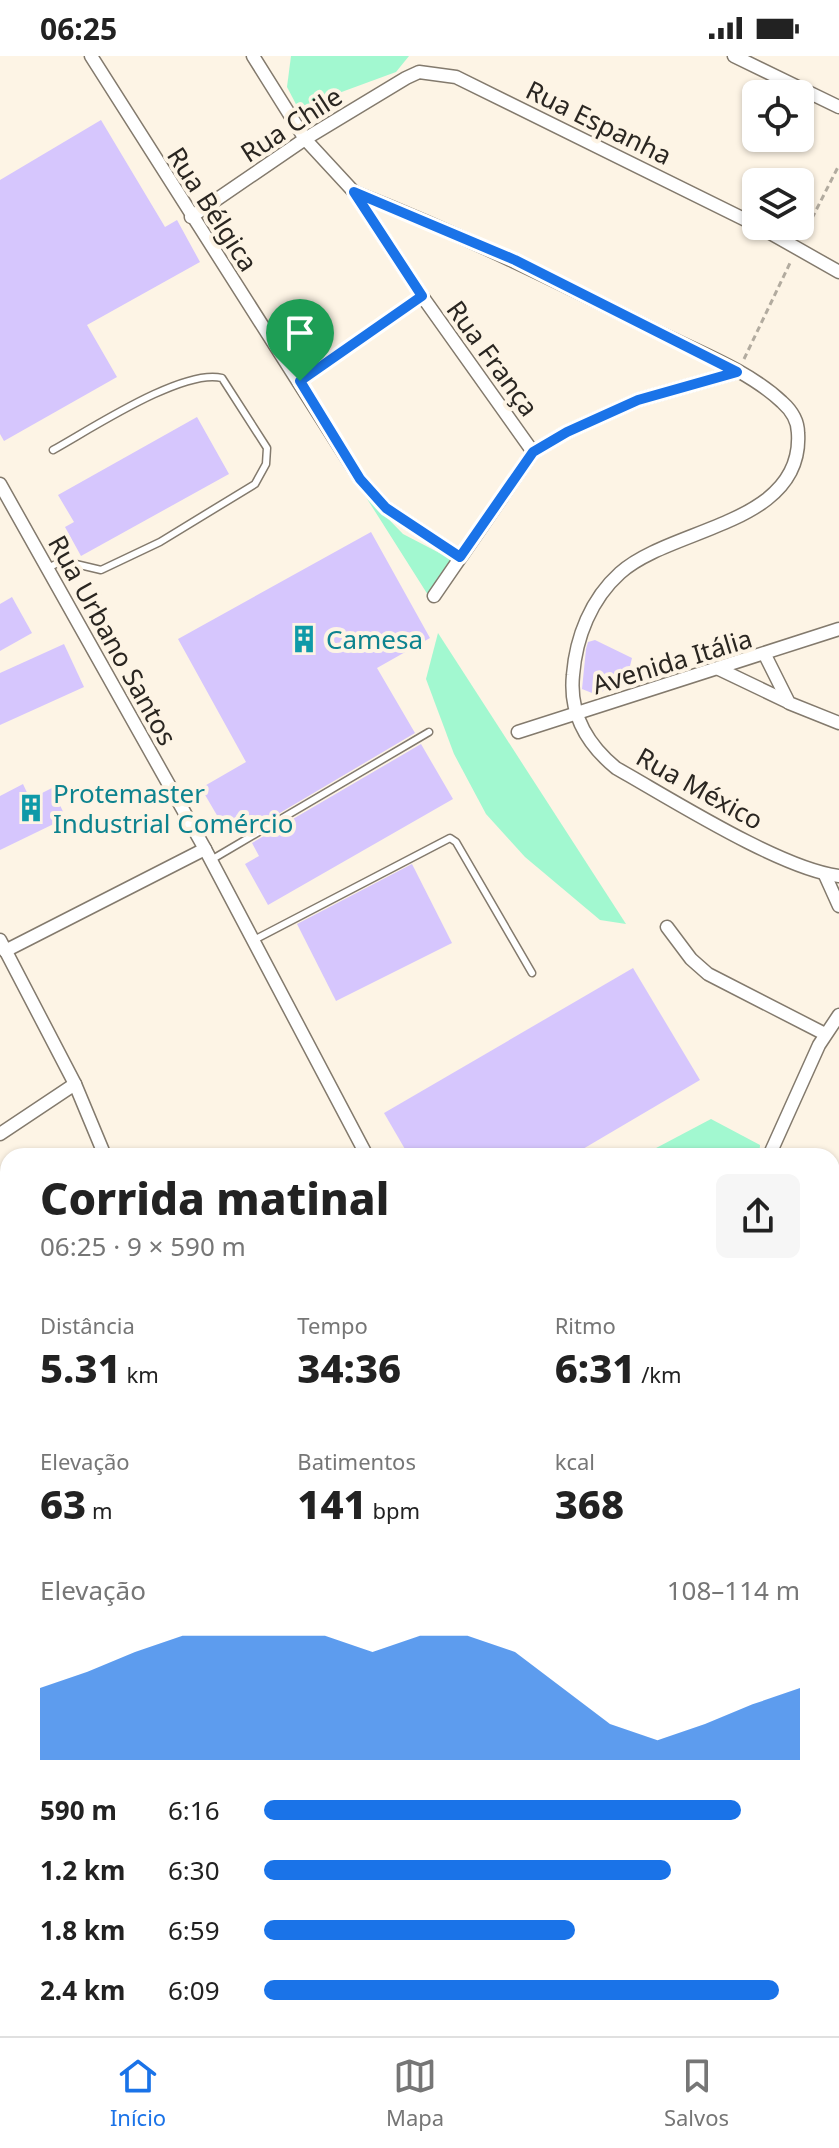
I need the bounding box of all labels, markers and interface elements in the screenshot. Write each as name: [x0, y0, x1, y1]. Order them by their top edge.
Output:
text: 06:25: [40, 8, 117, 49]
street label: Rua Espanha: [520, 71, 678, 173]
street label: Rua Chile: [233, 78, 349, 170]
map controls: [742, 80, 814, 240]
button: locate: [742, 80, 814, 152]
street label: Rua Bélgica: [159, 140, 267, 278]
button: layers: [742, 168, 814, 240]
street label: Rua França: [439, 293, 547, 423]
pin: [266, 299, 334, 381]
icon: arrive: [278, 311, 322, 355]
street label: Rua Urbano Santos: [40, 529, 186, 751]
street label: Avenida Itália: [588, 620, 756, 702]
place label: Camesa: [326, 621, 423, 657]
building icon: Camesa: [289, 624, 319, 654]
street label: Rua México: [630, 738, 770, 838]
place label: Protemaster Industrial Comércio: [53, 775, 294, 841]
building icon: Protemaster Industrial Comércio: [16, 793, 46, 823]
text: Corrida matinal: [40, 1168, 389, 1228]
button: share: [716, 1174, 800, 1258]
text: 06:25 · 9 × 590 m: [40, 1228, 246, 1264]
text: Distância: [40, 1310, 135, 1340]
text: Tempo: [297, 1310, 368, 1340]
text: Ritmo: [555, 1310, 616, 1340]
text: 5.31: [40, 1340, 121, 1395]
text: 34:36: [297, 1340, 401, 1395]
text: 6:31: [555, 1340, 635, 1395]
text: km: [121, 1359, 159, 1389]
text: /km: [635, 1359, 682, 1389]
text: Elevação: [40, 1446, 130, 1476]
text: Batimentos: [297, 1446, 416, 1476]
text: kcal: [555, 1446, 595, 1476]
text: 63: [40, 1476, 86, 1531]
text: 141: [297, 1476, 367, 1531]
text: 368: [555, 1476, 624, 1531]
text: m: [86, 1495, 113, 1525]
text: bpm: [367, 1495, 420, 1525]
text: Elevação: [40, 1572, 146, 1608]
text: 108–114 m: [667, 1572, 800, 1608]
text: 590 m: [40, 1792, 117, 1828]
text: 6:16: [168, 1792, 220, 1828]
text: 1.2 km: [40, 1852, 125, 1888]
text: 6:30: [168, 1852, 220, 1888]
text: 1.8 km: [40, 1912, 125, 1948]
text: 6:59: [168, 1912, 220, 1948]
text: 2.4 km: [40, 1972, 125, 2008]
text: 6:09: [168, 1972, 220, 2008]
tab: Início: [110, 2054, 166, 2132]
tab: Mapa: [386, 2054, 444, 2132]
tab: Salvos: [664, 2054, 729, 2132]

